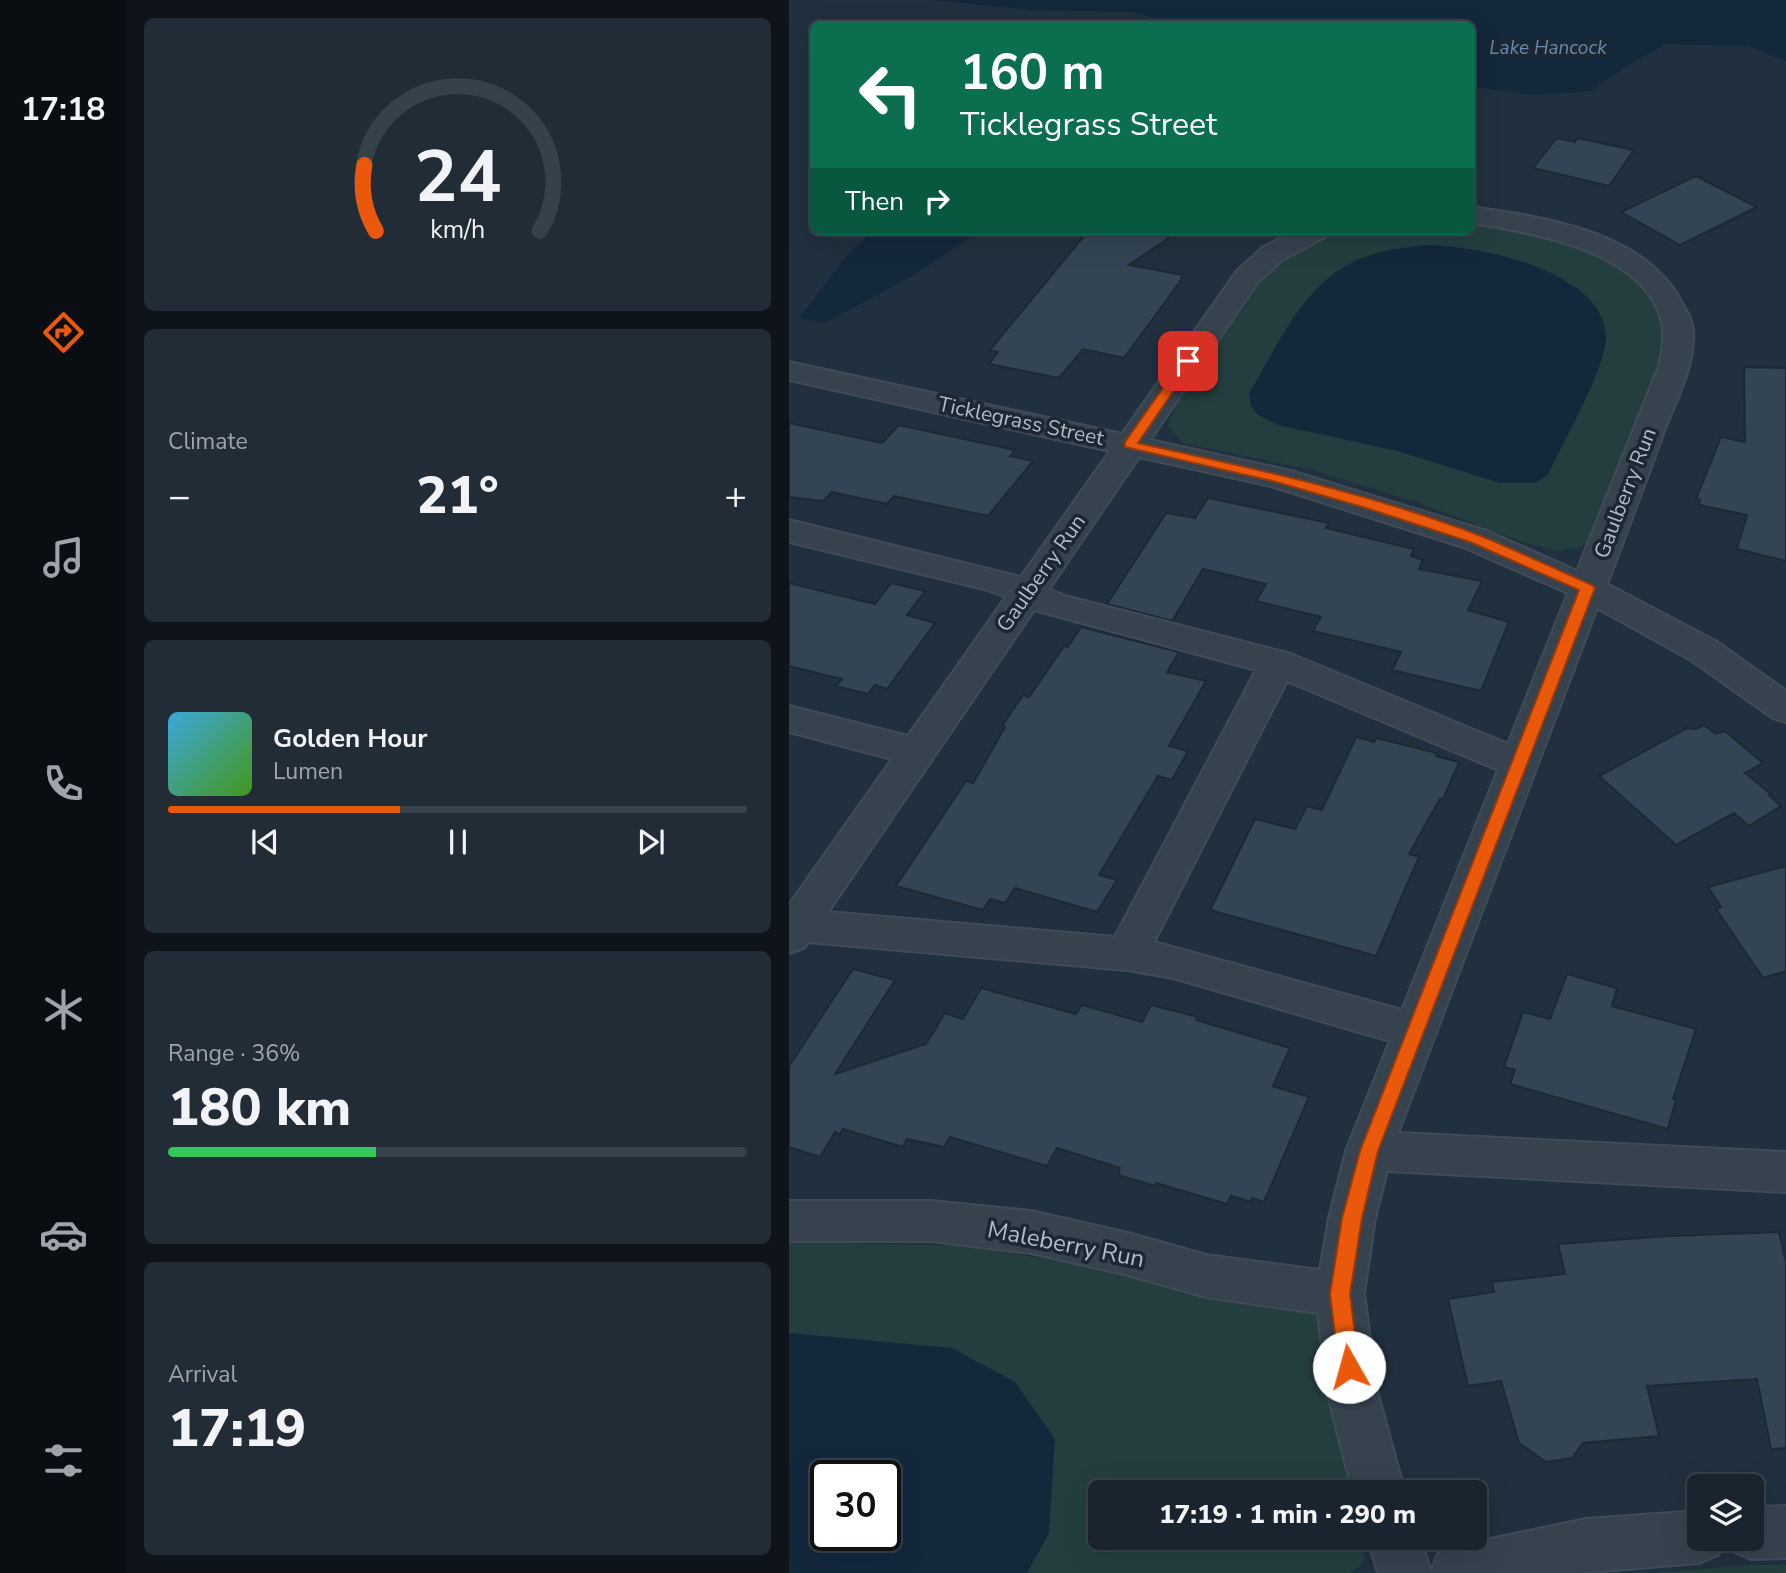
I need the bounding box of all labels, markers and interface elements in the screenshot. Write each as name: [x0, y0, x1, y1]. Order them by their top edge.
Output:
water label: Lake Hancock: [1489, 35, 1607, 61]
text: 160 m: [960, 39, 1104, 106]
icon: left: [845, 49, 936, 140]
text: 17:18: [21, 88, 105, 131]
text: Ticklegrass Street: [960, 103, 1217, 146]
text: 24: [414, 127, 501, 227]
icon: right: [918, 182, 956, 220]
text: Then: [845, 184, 904, 219]
text: km/h: [430, 212, 485, 246]
icon: directions: [39, 308, 88, 357]
pin: [1158, 331, 1218, 391]
icon: arrive: [1169, 342, 1207, 380]
street label: Ticklegrass Street: [936, 390, 1107, 452]
street label: Gaulberry Run: [1587, 424, 1663, 562]
text: Climate: [168, 426, 248, 457]
text: 21°: [416, 460, 499, 531]
text: −: [168, 471, 191, 522]
text: +: [724, 471, 747, 522]
street label: Gaulberry Run: [990, 509, 1092, 637]
icon: music: [39, 533, 88, 582]
text: Golden Hour: [273, 721, 428, 756]
text: Lumen: [273, 756, 343, 787]
icon: phone: [39, 759, 88, 808]
icon: previous: [246, 823, 284, 861]
icon: pause: [439, 823, 477, 861]
icon: next: [632, 823, 670, 861]
icon: climate: [39, 985, 88, 1034]
text: Range · 36%: [168, 1038, 300, 1069]
text: 180 km: [168, 1072, 351, 1143]
icon: car: [39, 1210, 88, 1259]
street label: Maleberry Run: [985, 1213, 1147, 1275]
position arrow: [1312, 1330, 1386, 1404]
text: Arrival: [168, 1359, 237, 1390]
text: 17:19: [168, 1393, 306, 1464]
icon: filters: [39, 1436, 88, 1485]
speed limit sign: 30: [810, 1460, 901, 1551]
map controls: [1687, 1474, 1764, 1551]
button: layers: [1687, 1474, 1764, 1551]
text: 17:19 · 1 min · 290 m: [1159, 1497, 1416, 1532]

